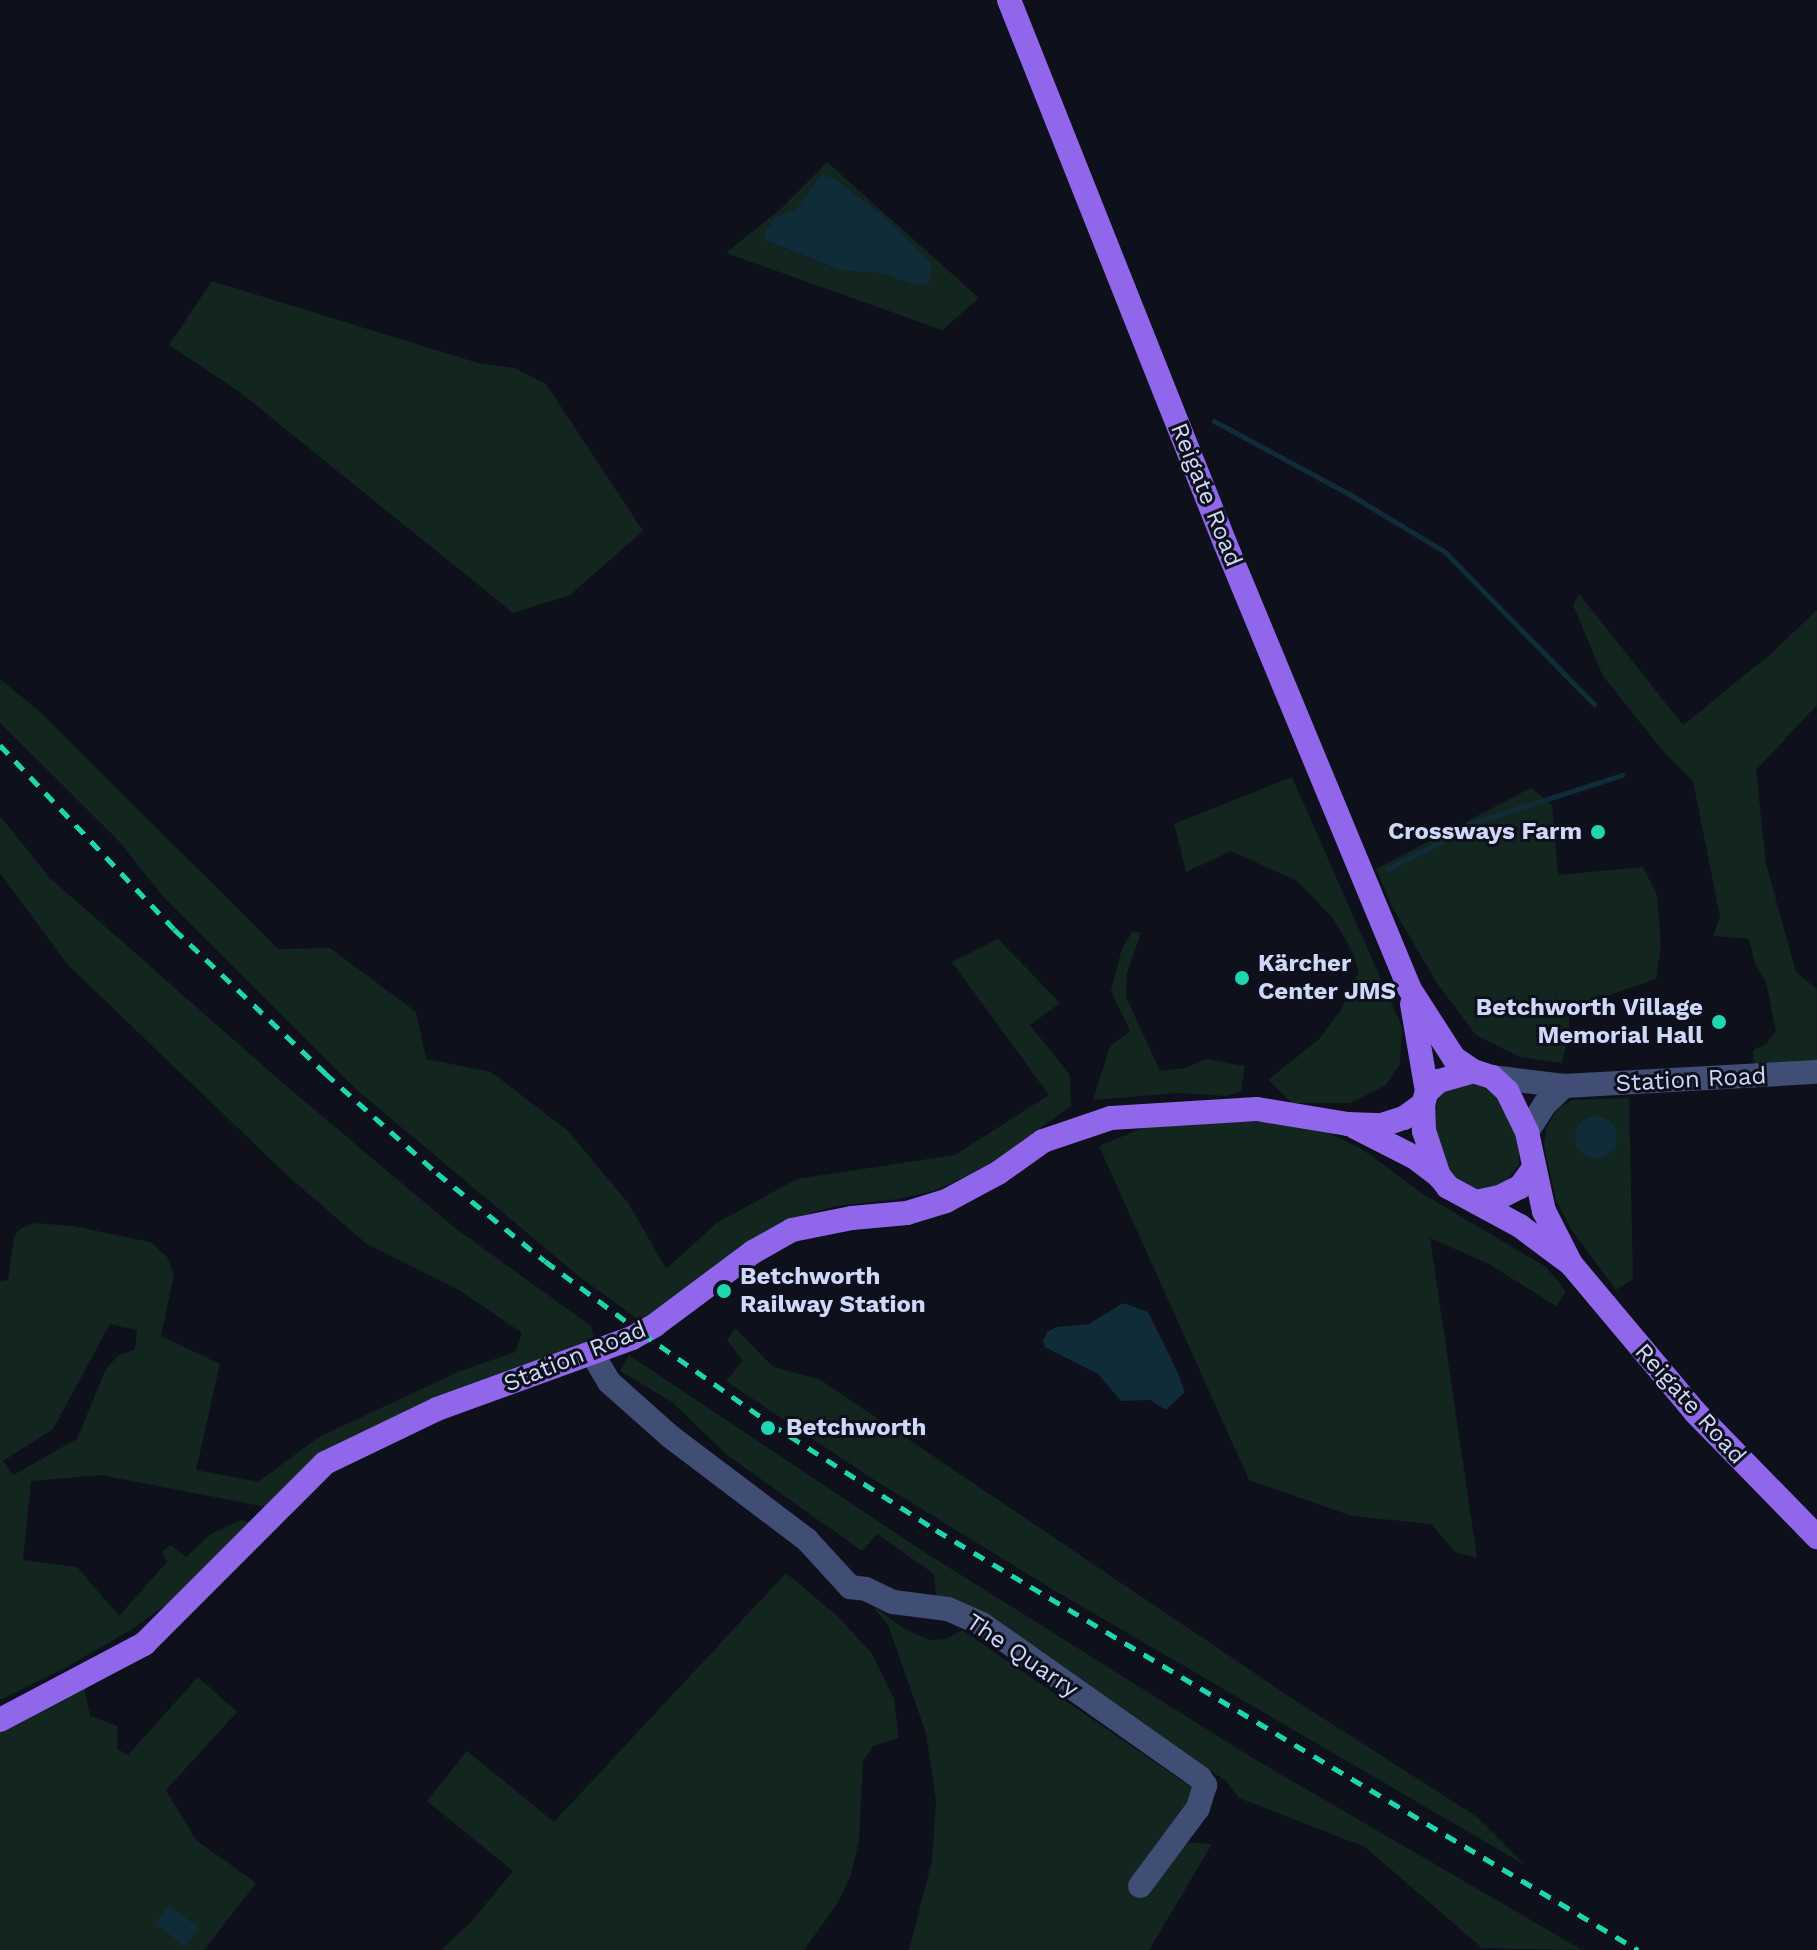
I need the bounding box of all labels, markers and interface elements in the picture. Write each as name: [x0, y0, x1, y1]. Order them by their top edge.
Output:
street label: Reigate Road: [1164, 419, 1248, 571]
place label: Crossways Farm: [1388, 818, 1582, 846]
marker: Crossways Farm: [1589, 823, 1607, 841]
place label: Kärcher Center JMS: [1258, 950, 1397, 1006]
marker: Kärcher Center JMS: [1233, 969, 1251, 987]
place label: Betchworth Village Memorial Hall: [1475, 994, 1703, 1050]
marker: Betchworth Village Memorial Hall: [1710, 1013, 1728, 1031]
street label: Station Road: [1615, 1062, 1767, 1098]
place label: Betchworth Railway Station: [740, 1263, 926, 1319]
marker: Betchworth Railway Station: [715, 1282, 733, 1300]
street label: Station Road: [500, 1315, 650, 1399]
street label: Reigate Road: [1628, 1338, 1752, 1470]
place label: Betchworth: [786, 1414, 926, 1442]
marker: Betchworth: [757, 1417, 779, 1439]
street label: The Quarry: [960, 1608, 1084, 1704]

